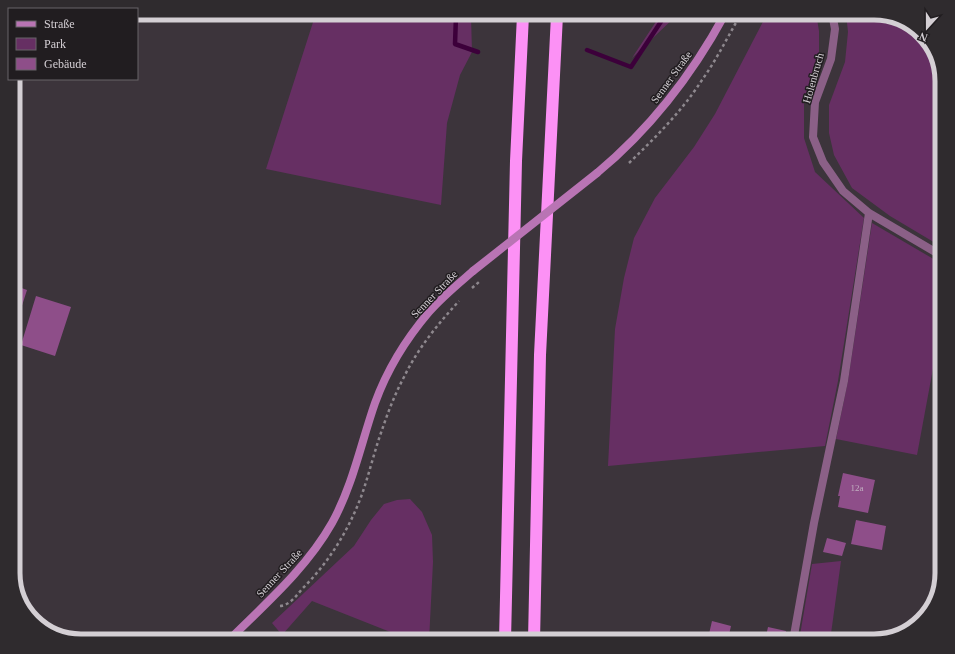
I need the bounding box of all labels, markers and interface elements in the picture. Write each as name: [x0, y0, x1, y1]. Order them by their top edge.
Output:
legend: [8, 8, 138, 80]
north arrow: [907, 8, 947, 48]
text: Straße: [44, 17, 75, 31]
text: N: [918, 30, 929, 44]
text: Park: [44, 37, 66, 51]
street label: Senner Straße: [648, 49, 694, 105]
street label: Holenbruch: [800, 51, 826, 105]
text: Gebäude: [44, 57, 87, 71]
street label: Senner Straße: [408, 268, 460, 320]
house number: 12a: [851, 483, 864, 493]
street label: Senner Straße: [254, 546, 304, 600]

